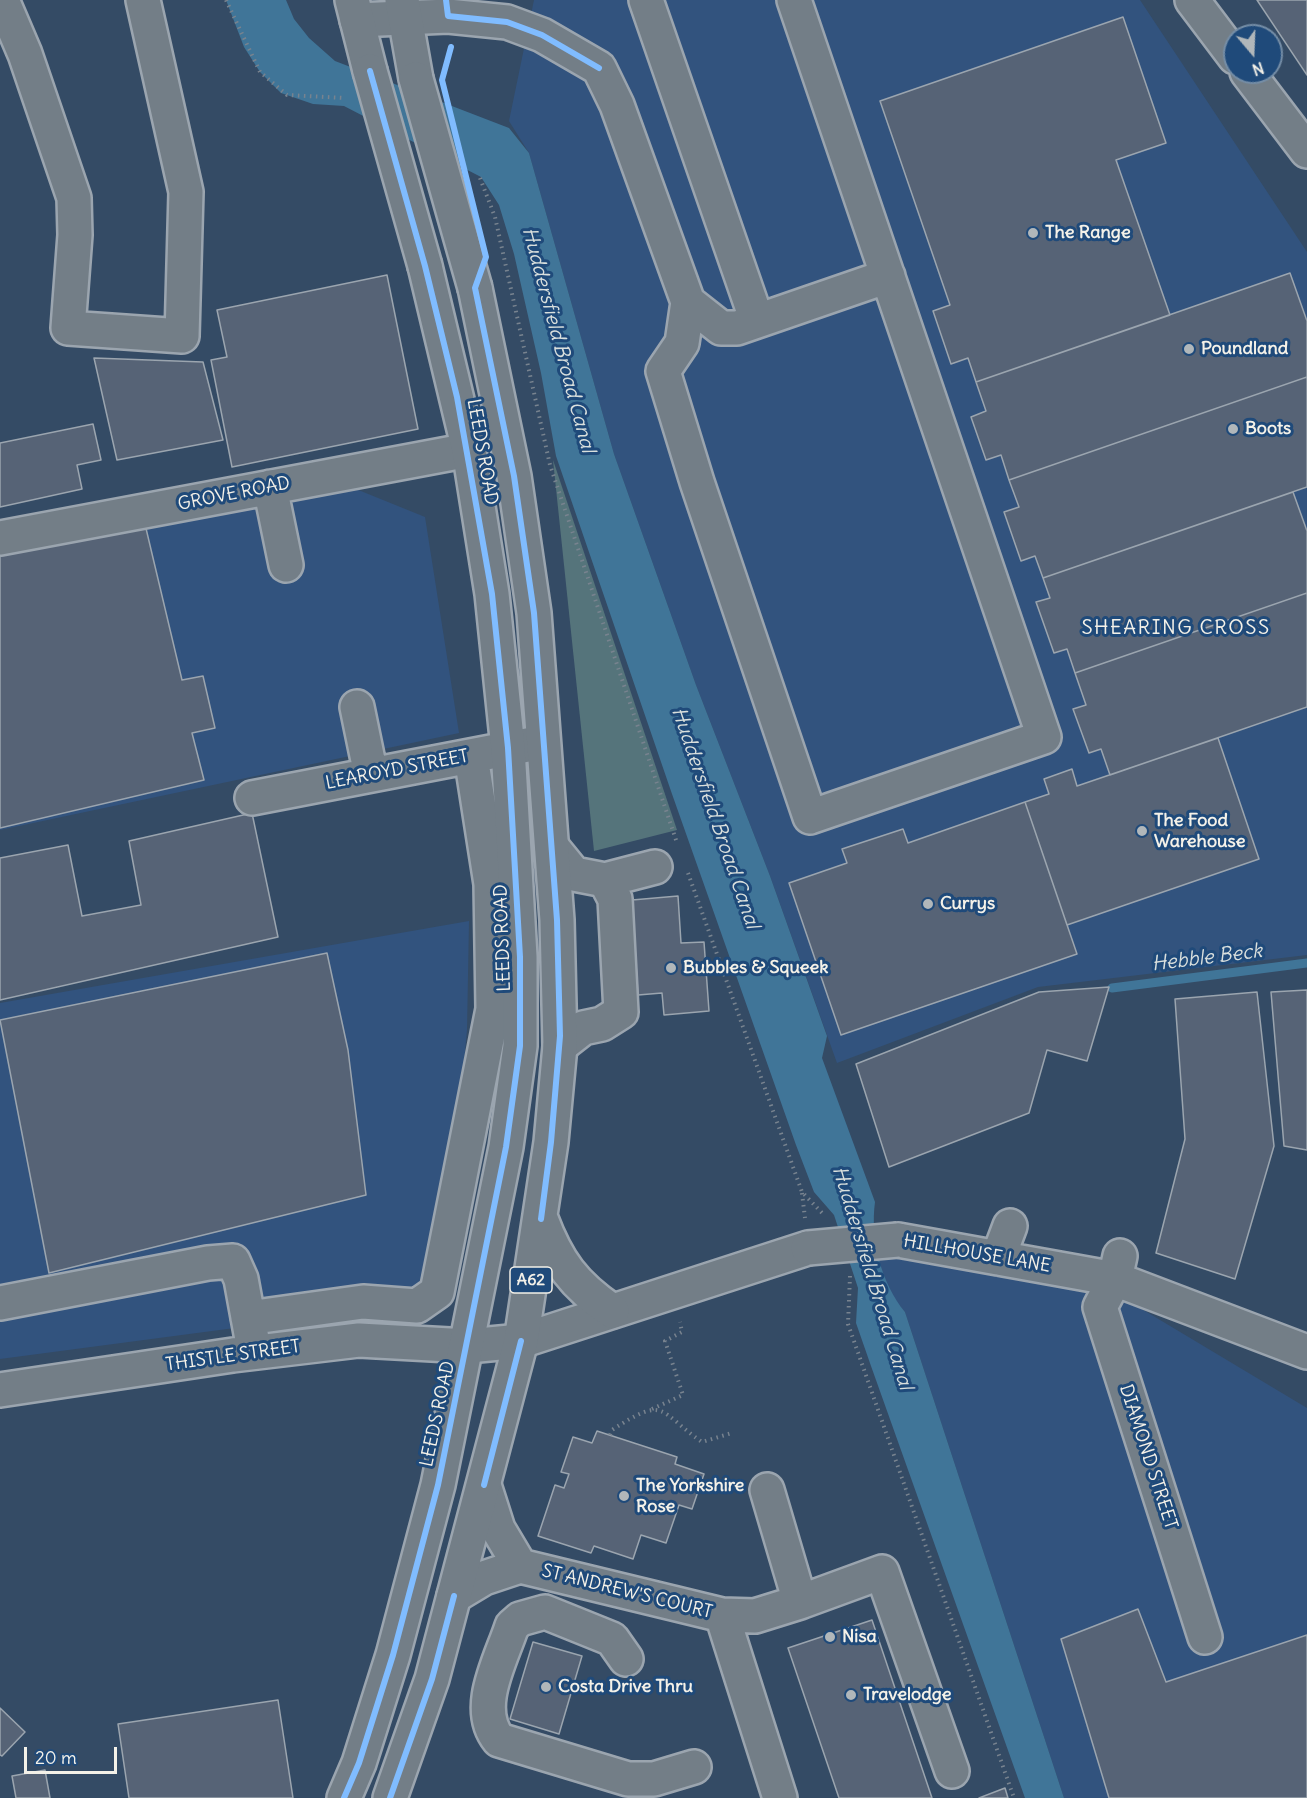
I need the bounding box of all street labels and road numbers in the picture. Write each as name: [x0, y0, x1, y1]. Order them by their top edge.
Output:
street label: LEEDS ROAD: [462, 397, 502, 507]
street label: GROVE ROAD: [176, 473, 292, 515]
street label: LEAROYD STREET: [324, 746, 470, 794]
street label: LEEDS ROAD: [490, 884, 516, 992]
street label: HILLHOUSE LANE: [902, 1230, 1052, 1278]
road number: A62: [510, 1267, 552, 1293]
street label: THISTLE STREET: [164, 1336, 302, 1376]
street label: LEEDS ROAD: [416, 1359, 460, 1469]
street label: DIAMOND STREET: [1114, 1382, 1182, 1532]
street label: ST ANDREW'S COURT: [540, 1560, 714, 1624]

